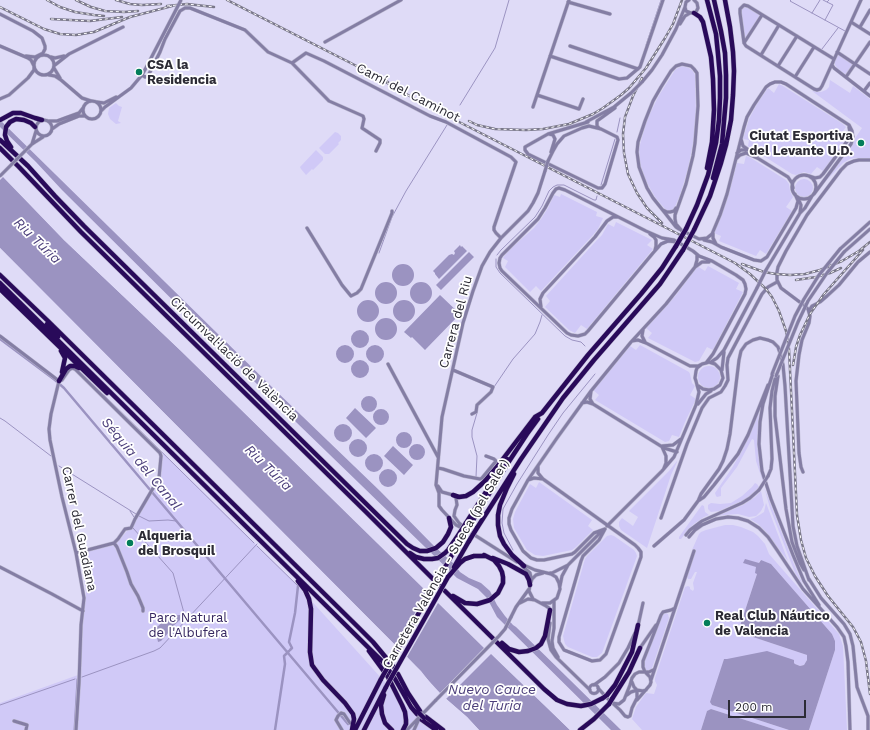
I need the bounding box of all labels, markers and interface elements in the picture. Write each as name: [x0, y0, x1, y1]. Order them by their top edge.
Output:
place label: CSA la Residencia: [147, 57, 217, 88]
street label: Camí del Caminot: [354, 60, 462, 126]
marker: CSA la Residencia: [134, 67, 144, 77]
place label: Ciutat Esportiva del Levante U.D.: [749, 128, 853, 159]
marker: Ciutat Esportiva del Levante U.D.: [856, 138, 866, 148]
water label: Riu Túria: [10, 214, 64, 268]
street label: Carrera del Riu: [436, 274, 476, 370]
street label: Circumval·lació de València: [167, 294, 301, 424]
water label: Séquia del Canal: [97, 414, 185, 514]
water label: Riu Túria: [241, 441, 295, 495]
street label: Carretera València - Sueca (pel Saler): [379, 456, 513, 672]
street label: Carrer del Guadiana: [58, 465, 100, 593]
place label: Alqueria del Brosquil: [138, 528, 215, 559]
marker: Alqueria del Brosquil: [125, 538, 135, 548]
place label: Real Club Náutico de Valencia: [715, 608, 830, 639]
park label: Parc Natural de l'Albufera: [148, 610, 228, 641]
marker: Real Club Náutico de Valencia: [702, 618, 712, 628]
water label: Nuevo Cauce del Turia: [448, 682, 536, 714]
scale bar: [730, 692, 808, 718]
text: 200 m: [735, 700, 772, 714]

